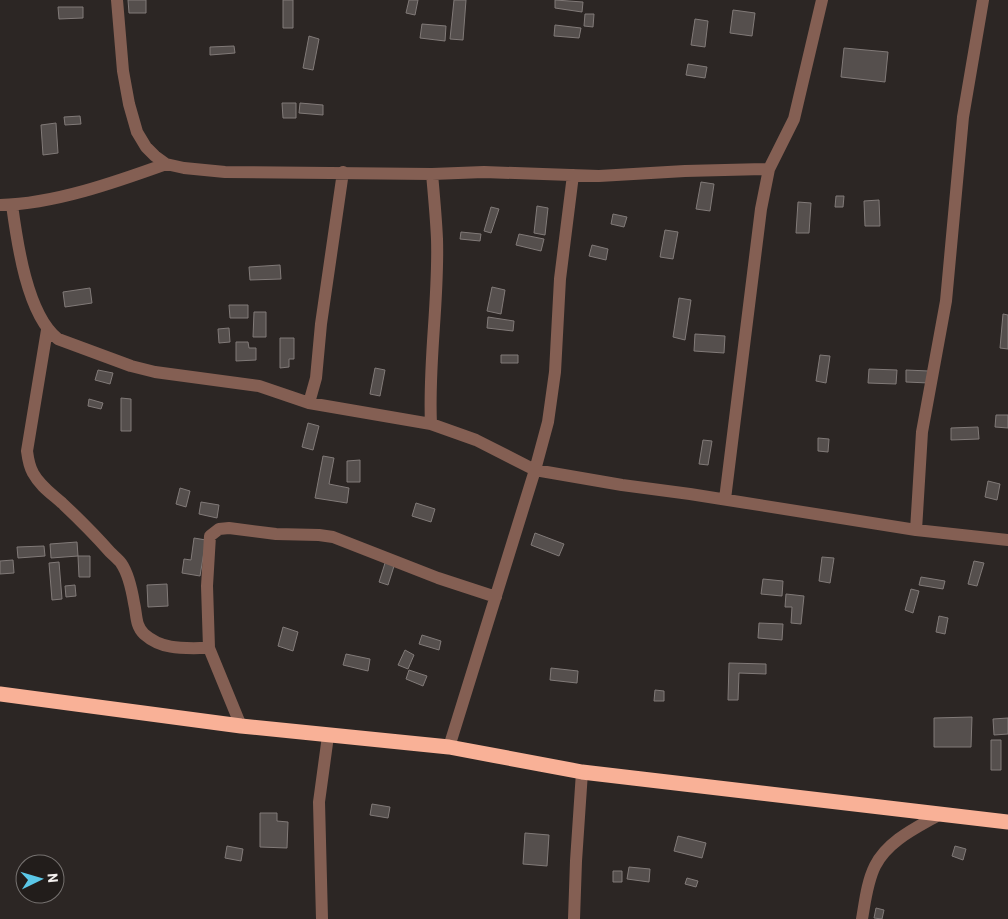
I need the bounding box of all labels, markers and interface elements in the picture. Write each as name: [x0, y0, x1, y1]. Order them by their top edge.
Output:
north arrow: [15, 854, 65, 904]
text: N: [45, 872, 62, 883]

